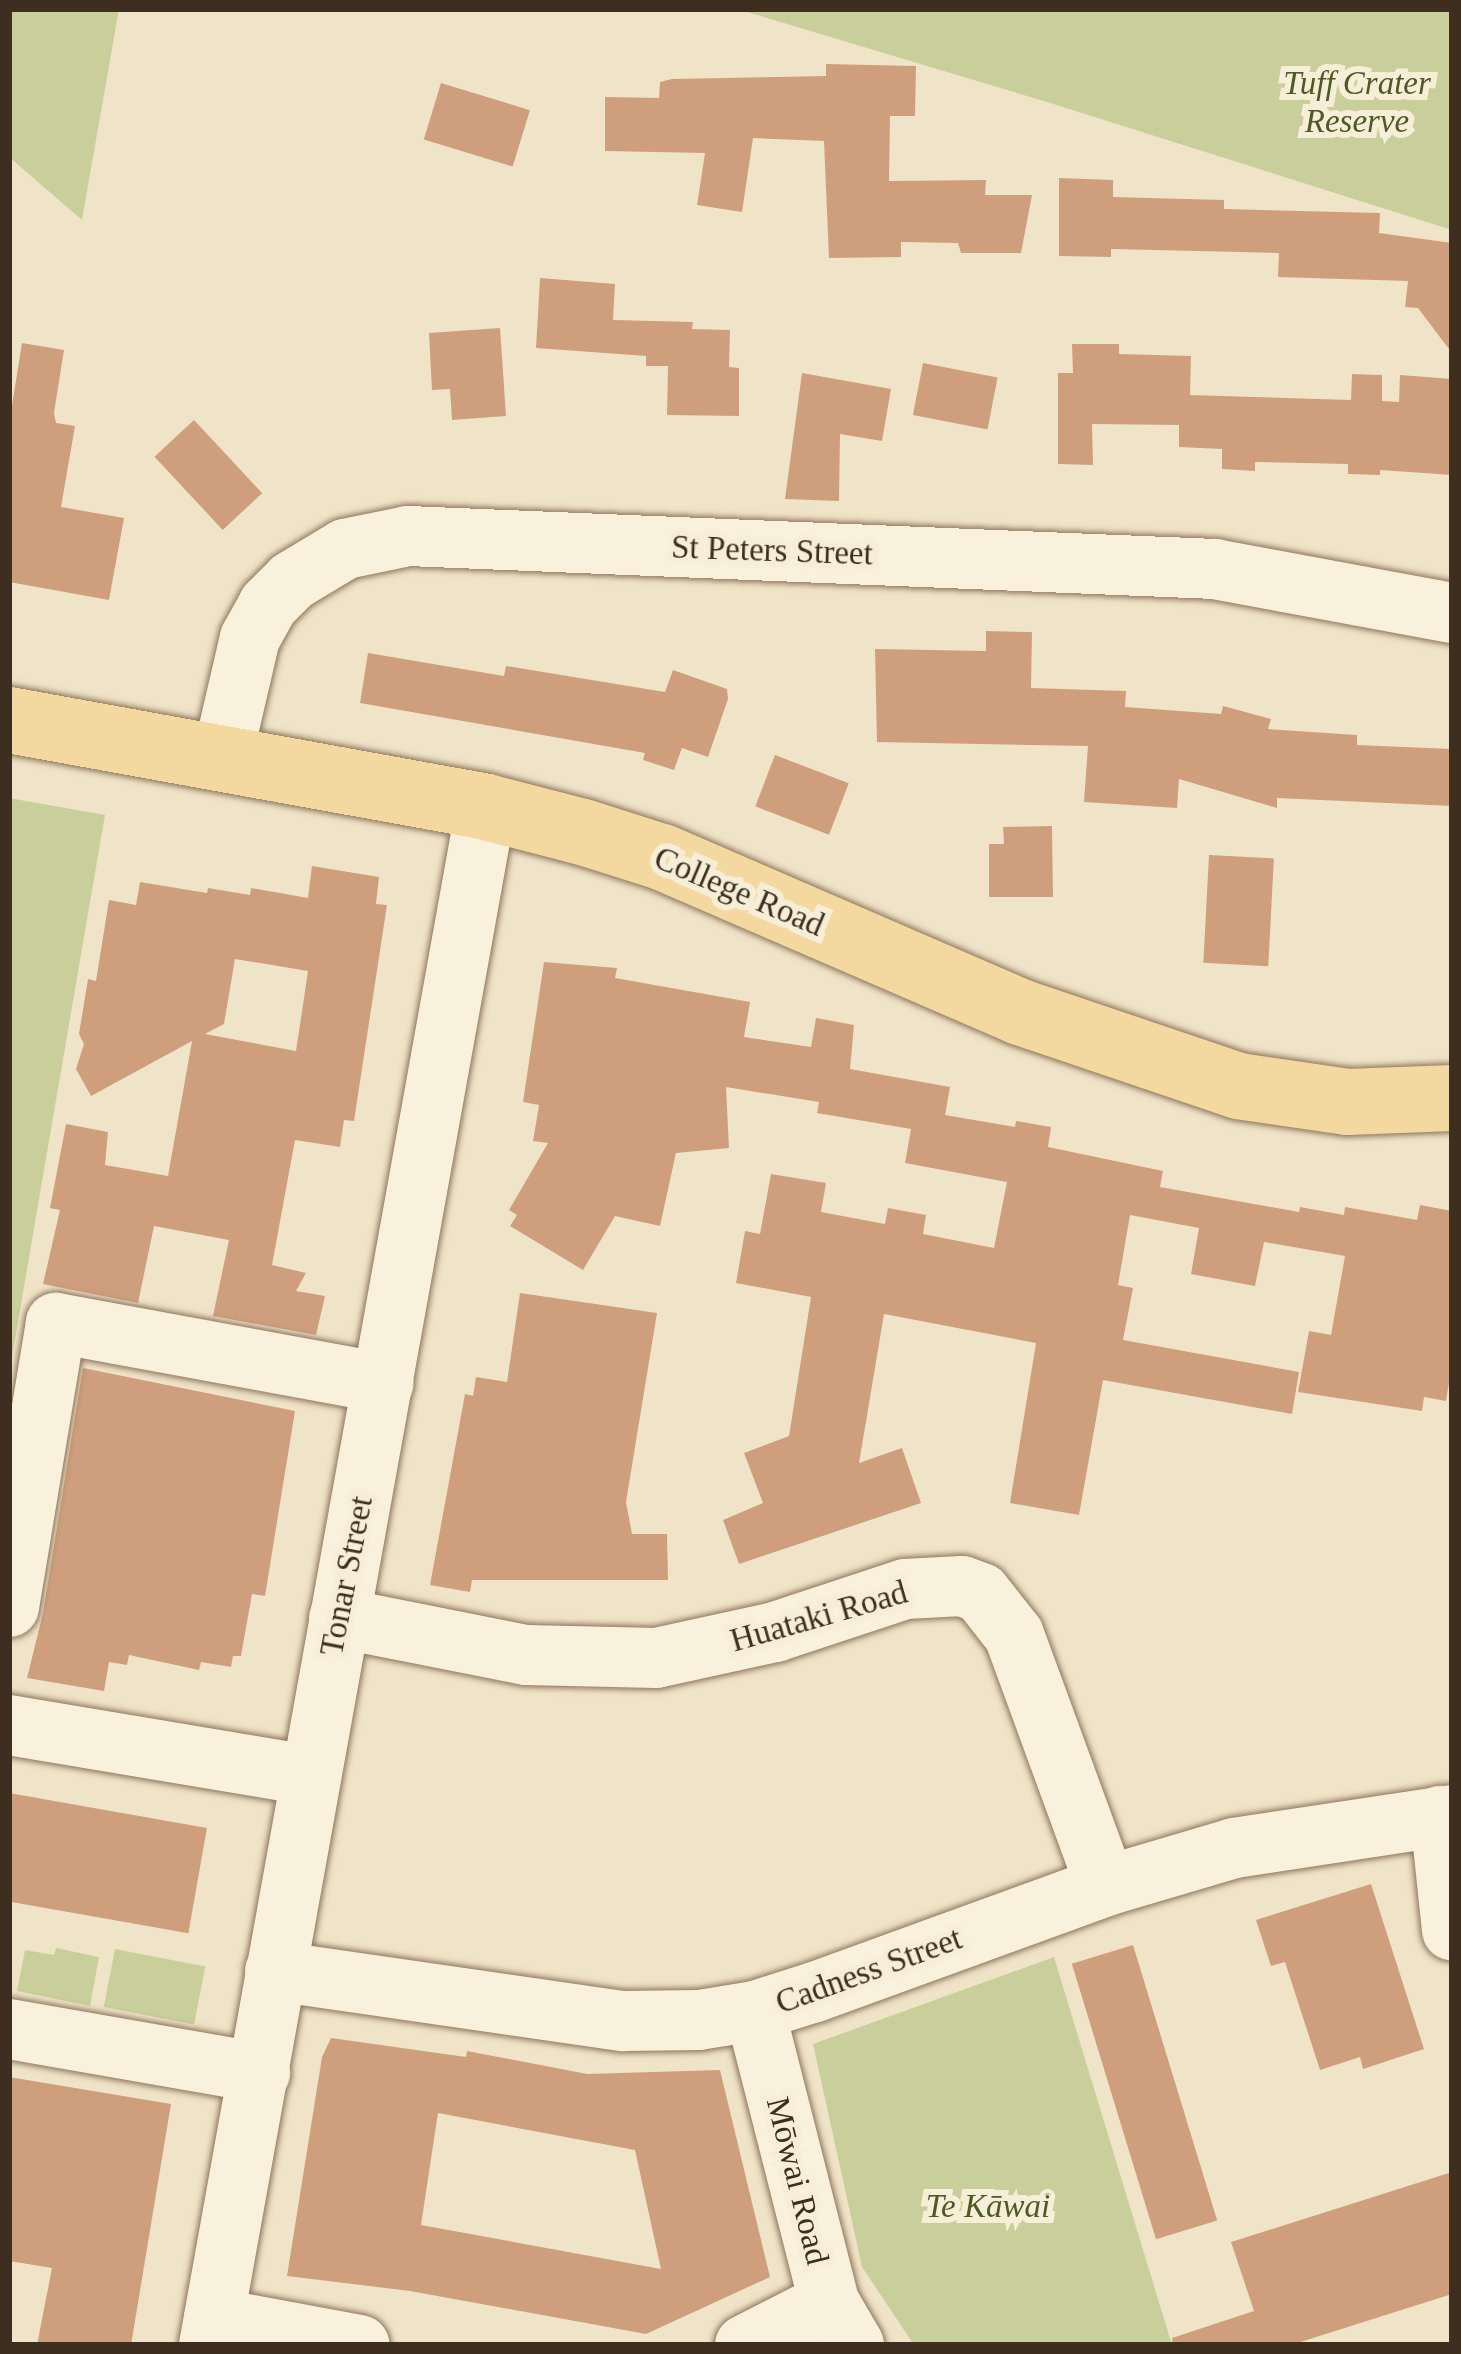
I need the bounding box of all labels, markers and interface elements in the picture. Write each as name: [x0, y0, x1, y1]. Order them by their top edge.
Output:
park label: Tuff Crater Reserve: [1283, 64, 1431, 142]
street label: St Peters Street: [671, 528, 873, 574]
street label: College Road: [648, 839, 830, 945]
street label: Tonar Street: [312, 1493, 382, 1659]
street label: Huataki Road: [726, 1573, 912, 1661]
street label: Cadness Street: [771, 1919, 967, 2023]
street label: Mōwai Road: [757, 2093, 837, 2269]
park label: Te Kāwai: [926, 2187, 1050, 2227]

